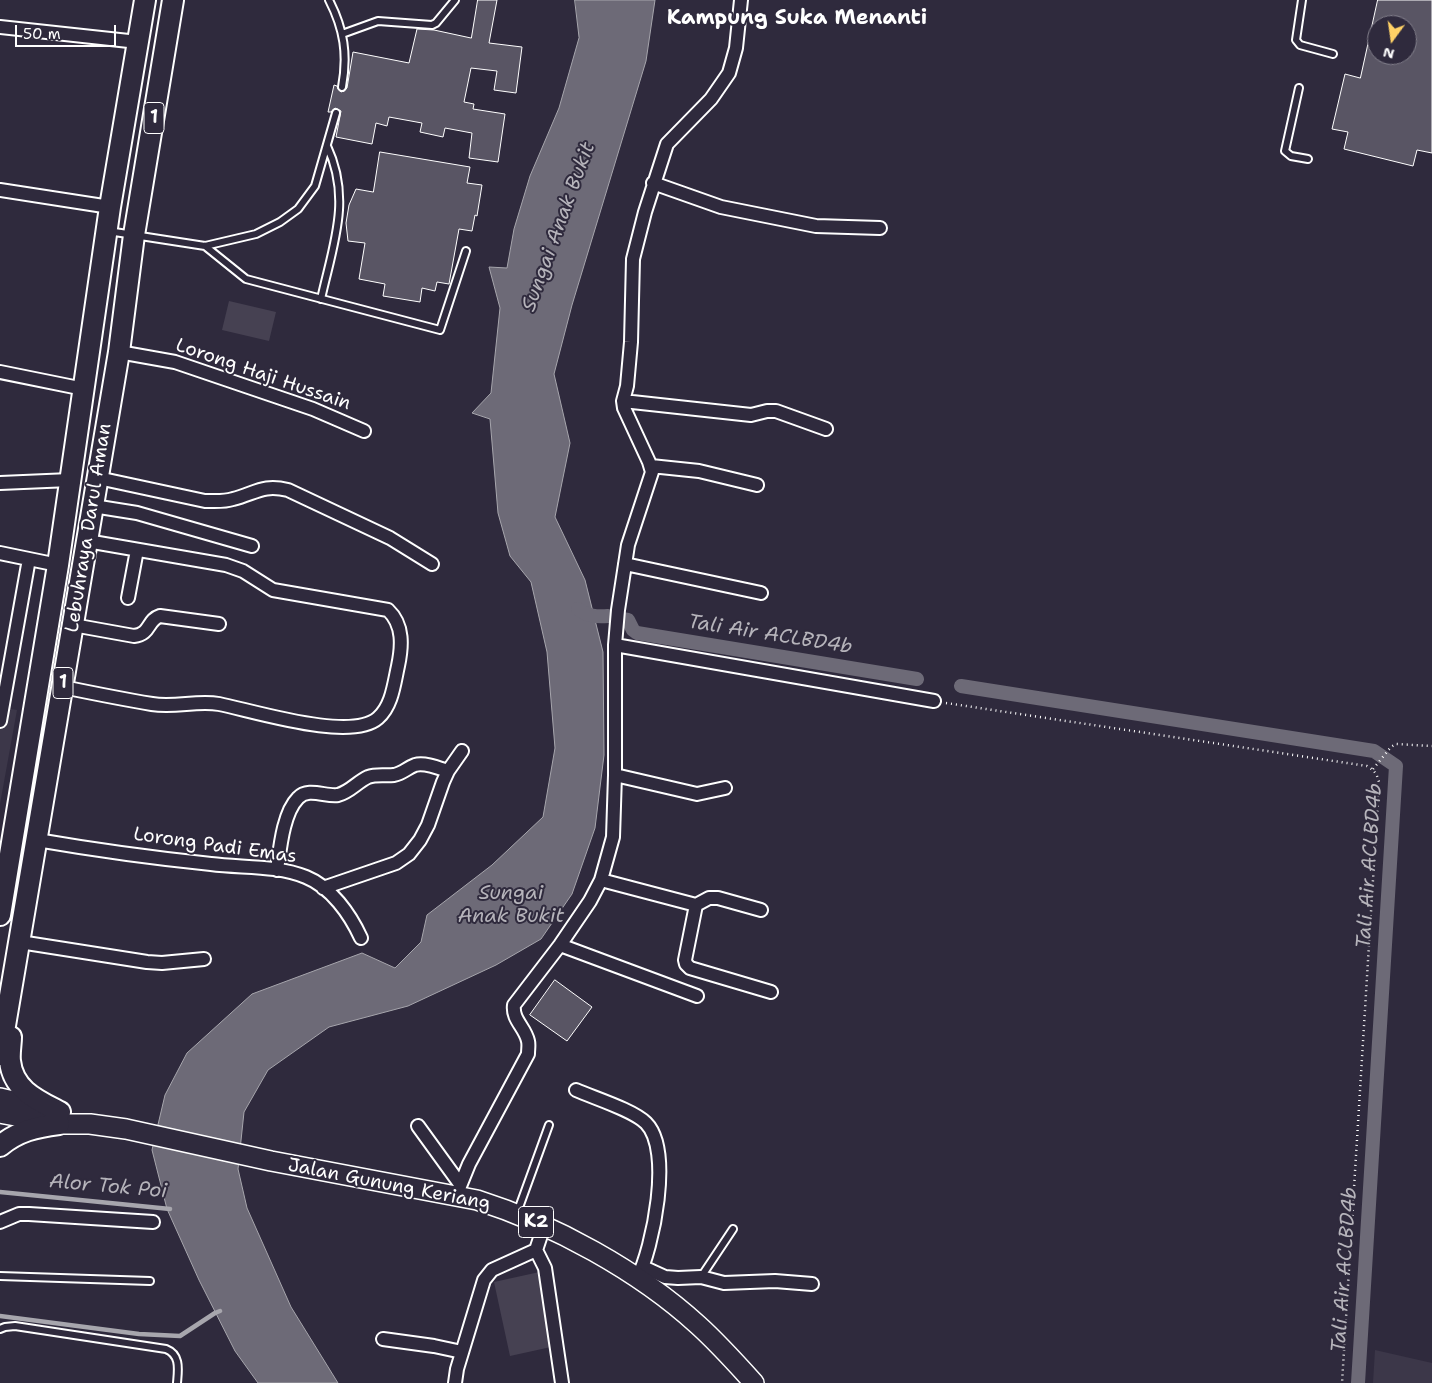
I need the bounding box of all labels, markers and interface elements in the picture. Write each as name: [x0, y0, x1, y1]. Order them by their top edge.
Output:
district label: Kampung Suka Menanti: [667, 6, 927, 32]
scale bar: [18, 15, 119, 47]
north arrow: [1367, 15, 1417, 65]
text: 50 m: [23, 24, 61, 44]
text: N: [1381, 44, 1396, 64]
road number: 1: [144, 102, 164, 134]
water label: Sungai Anak Bukit: [517, 139, 601, 315]
street label: Lorong Haji Hussain: [172, 334, 354, 416]
street label: Lebuhraya Darul Aman: [61, 422, 117, 634]
water label: Tali Air ACLBD4b: [686, 610, 854, 660]
road number: 1: [53, 668, 73, 698]
water label: Tali Air ACLBD4b: [1352, 782, 1388, 950]
street label: Lorong Padi Emas: [132, 823, 298, 869]
water label: Sungai Anak Bukit: [458, 882, 564, 929]
street label: Jalan Gunung Keriang: [286, 1154, 492, 1216]
water label: Alor Tok Poi: [48, 1170, 168, 1204]
water label: Tali Air ACLBD4b: [1327, 1186, 1363, 1354]
road number: K2: [518, 1206, 554, 1238]

